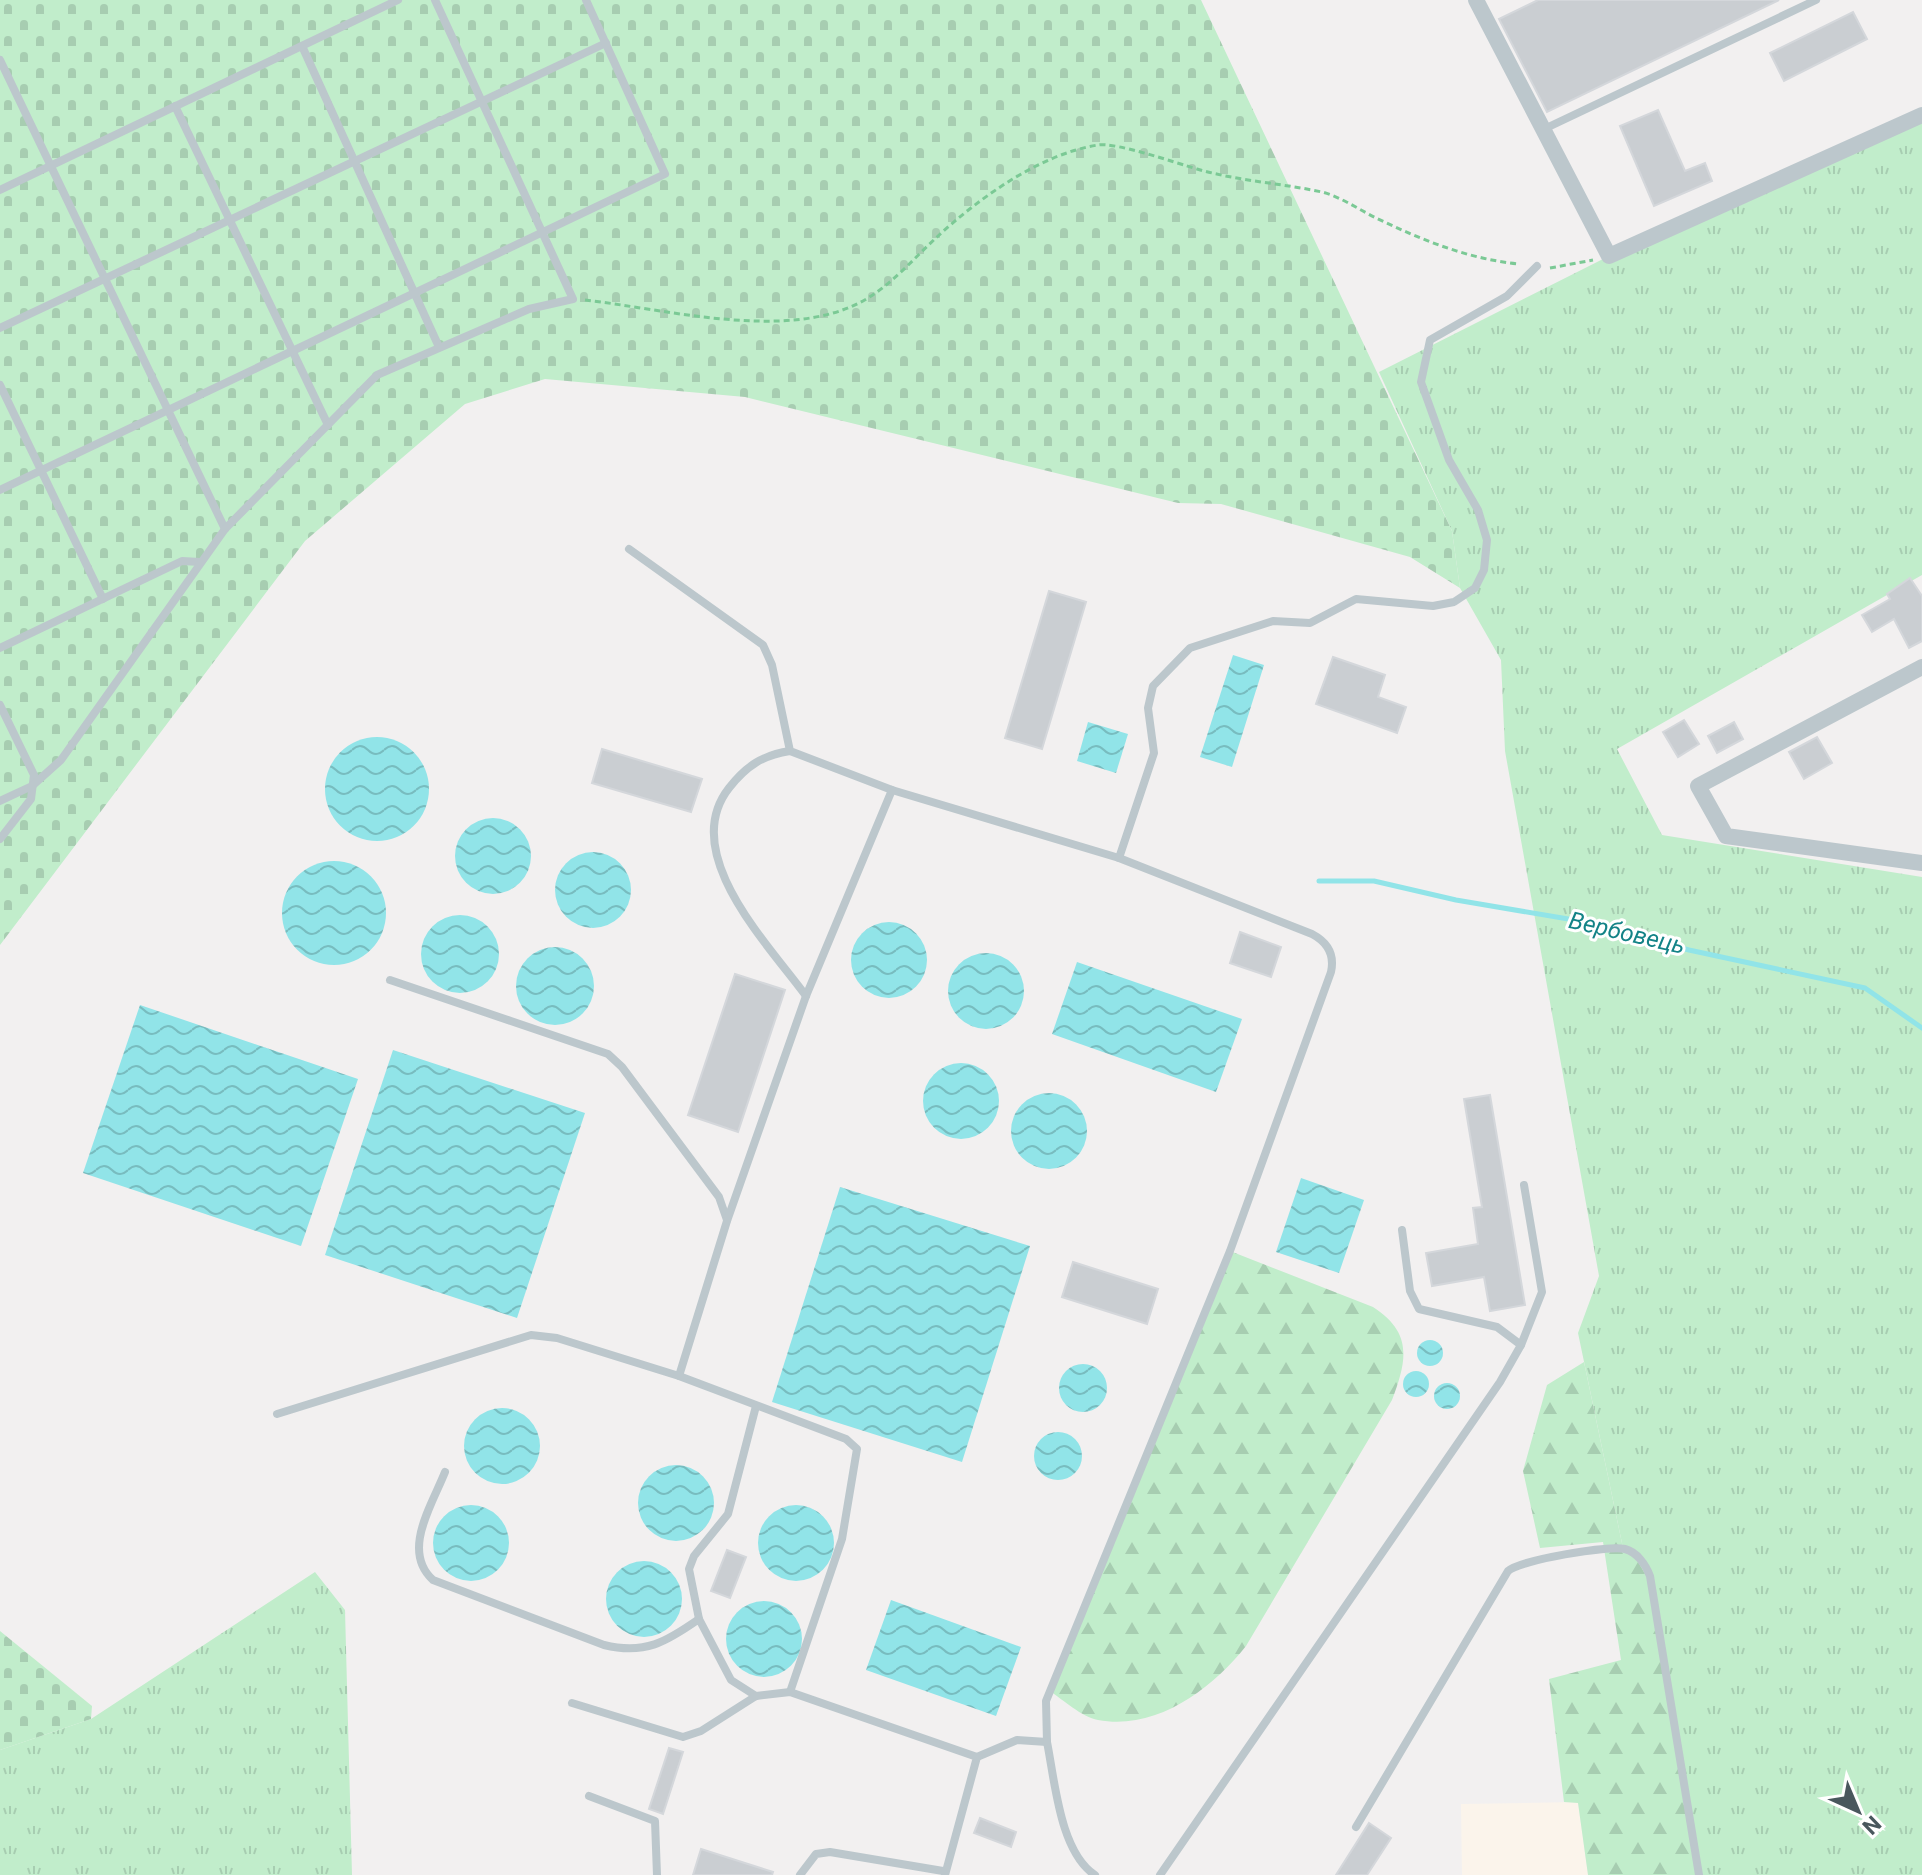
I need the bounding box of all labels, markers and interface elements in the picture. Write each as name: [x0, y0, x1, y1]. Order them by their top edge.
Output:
water label: Вербовець: [1566, 906, 1688, 960]
north arrow: [1818, 1771, 1898, 1851]
text: N: [1857, 1811, 1886, 1839]

